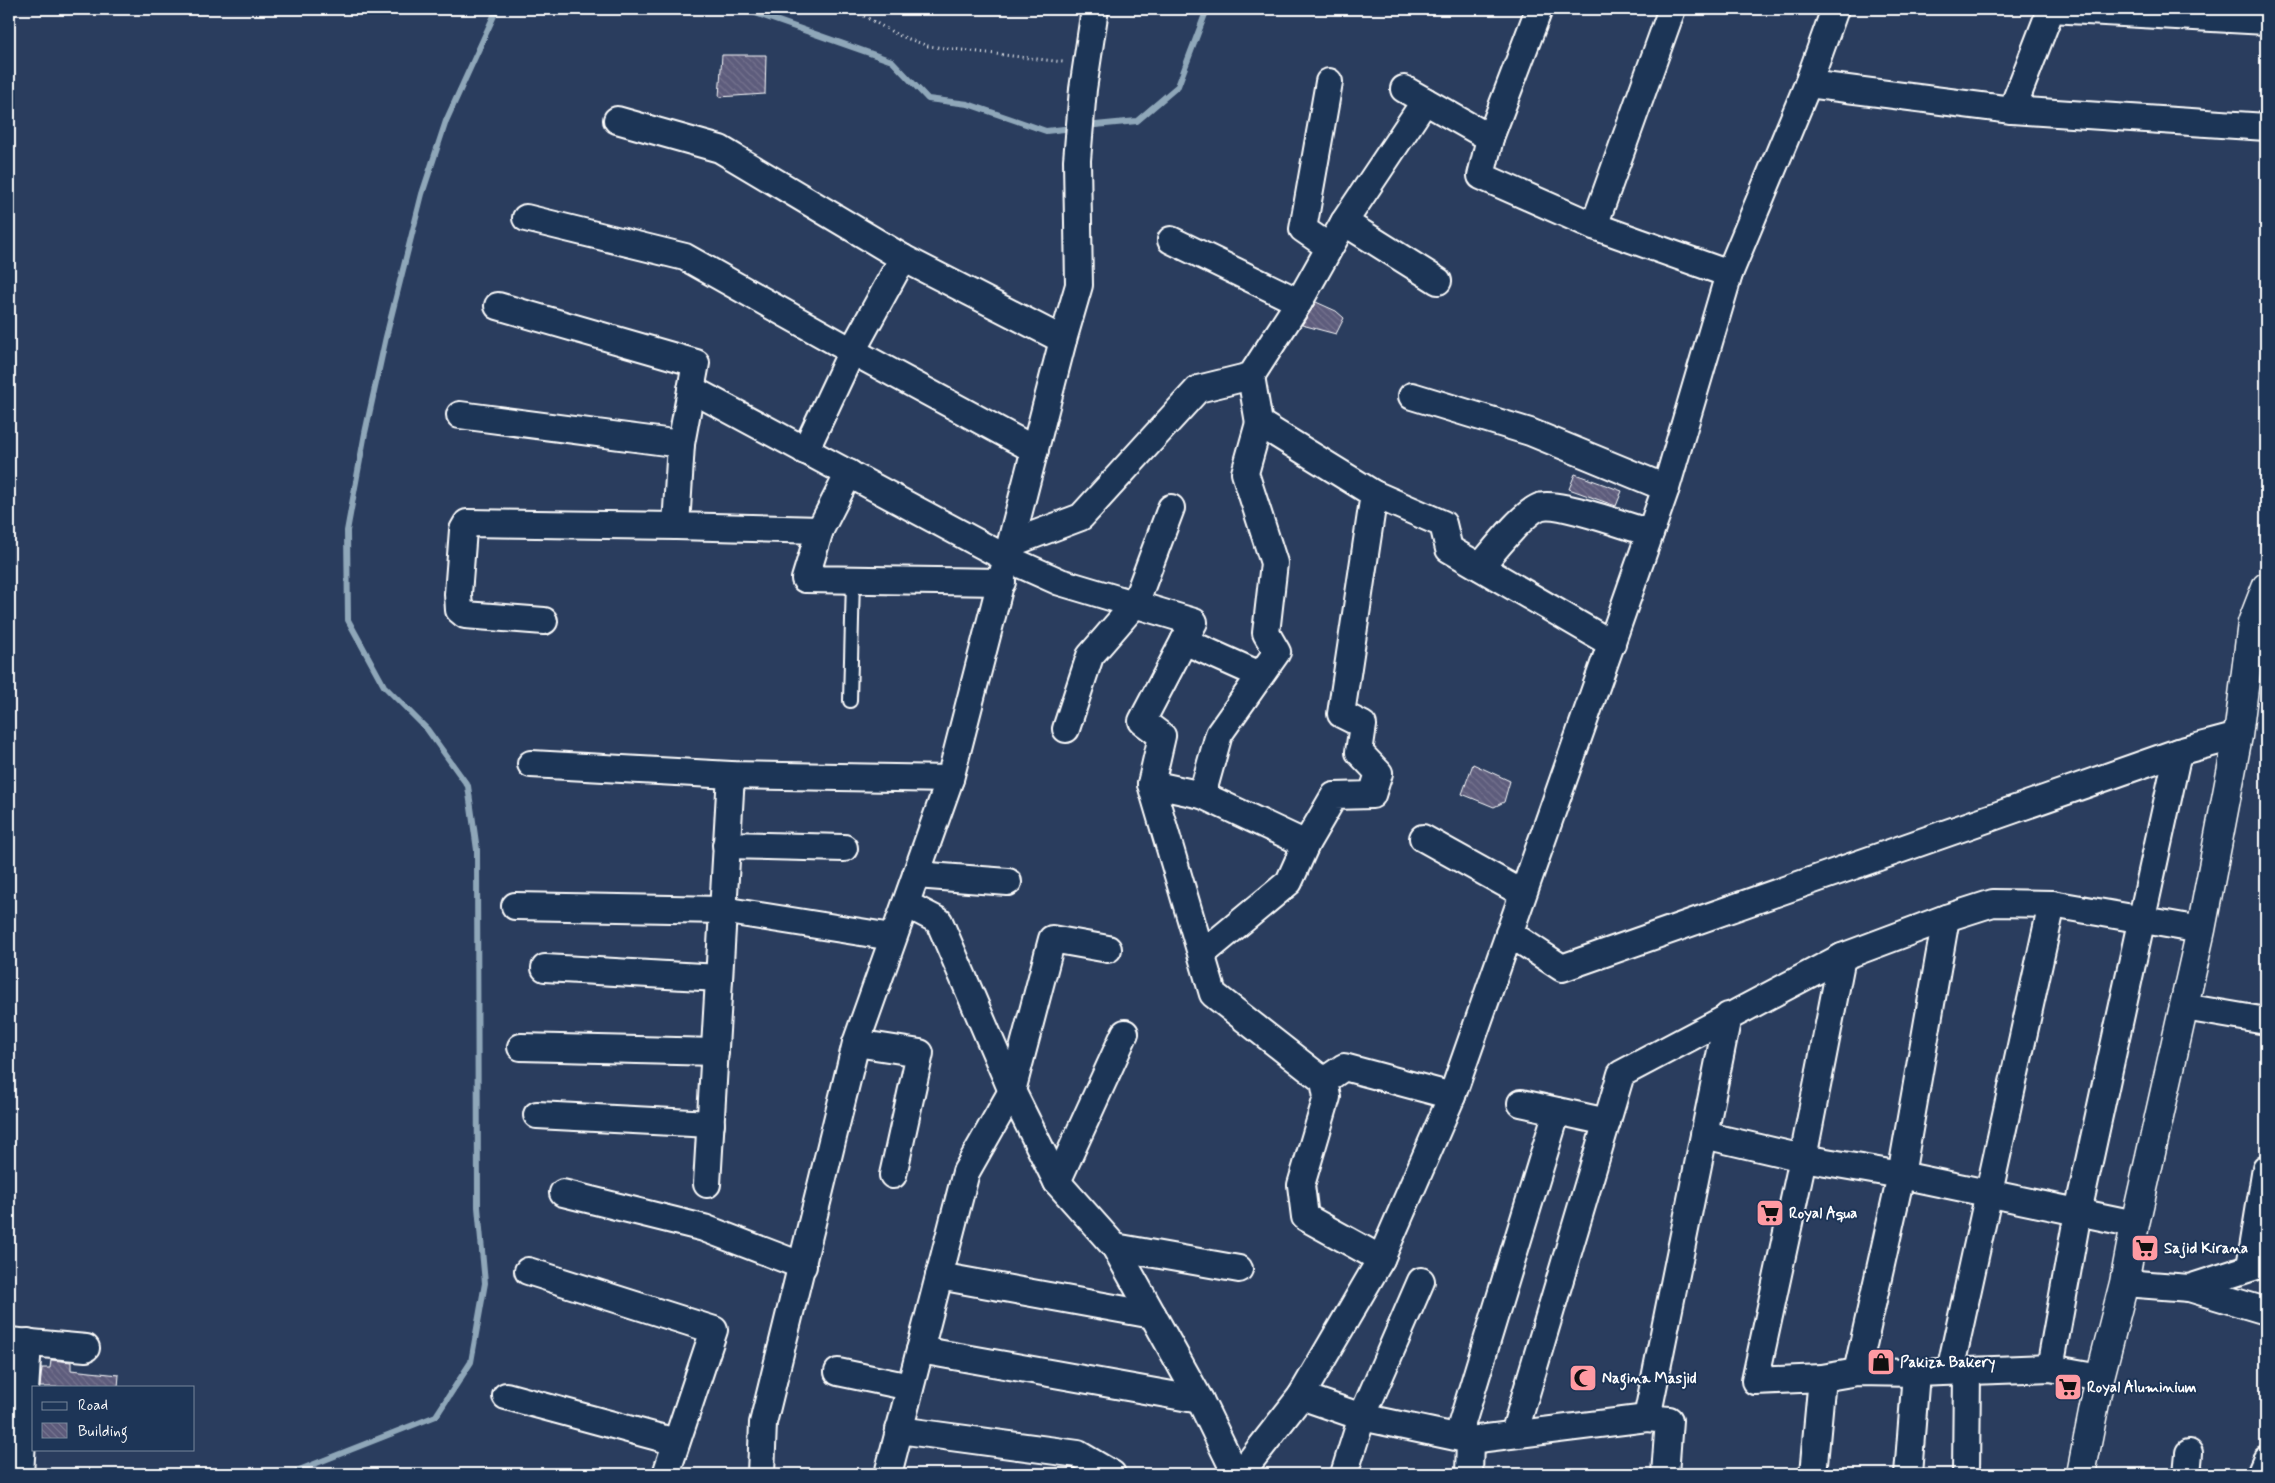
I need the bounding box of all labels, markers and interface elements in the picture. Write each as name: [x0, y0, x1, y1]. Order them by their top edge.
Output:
supermarket icon: Royal Aqua: [1755, 1198, 1785, 1228]
place label: Royal Aqua: [1789, 1204, 1857, 1224]
supermarket icon: Sajid Kirana: [2130, 1233, 2160, 1263]
place label: Sajid Kirana: [2164, 1239, 2248, 1259]
shop icon: Pakiza Bakery: [1866, 1347, 1896, 1377]
place label: Pakiza Bakery: [1900, 1353, 1995, 1373]
mosque icon: Nagina Masjid: [1568, 1363, 1598, 1393]
place label: Nagina Masjid: [1602, 1369, 1697, 1391]
supermarket icon: Royal Aluminium: [2053, 1372, 2083, 1402]
place label: Royal Aluminium: [2087, 1378, 2197, 1398]
legend: [32, 1386, 195, 1450]
text: Road: [78, 1396, 108, 1416]
text: Building: [78, 1422, 128, 1443]

